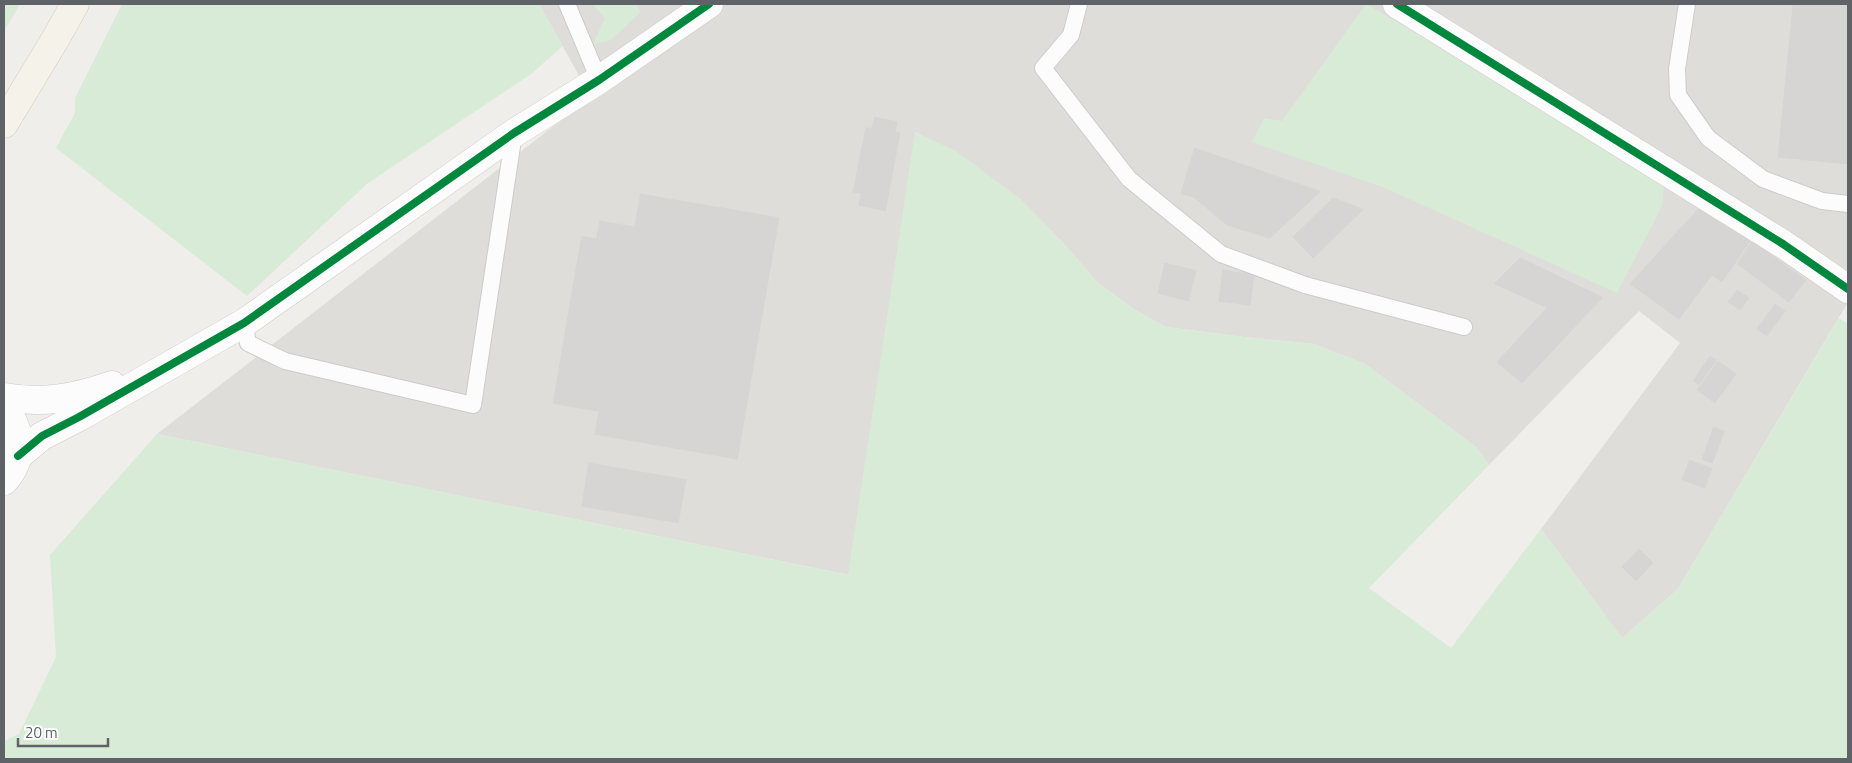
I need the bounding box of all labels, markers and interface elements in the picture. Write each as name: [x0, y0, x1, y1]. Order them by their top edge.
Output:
scale bar: [18, 716, 108, 748]
text: 20 m: [25, 721, 58, 744]

